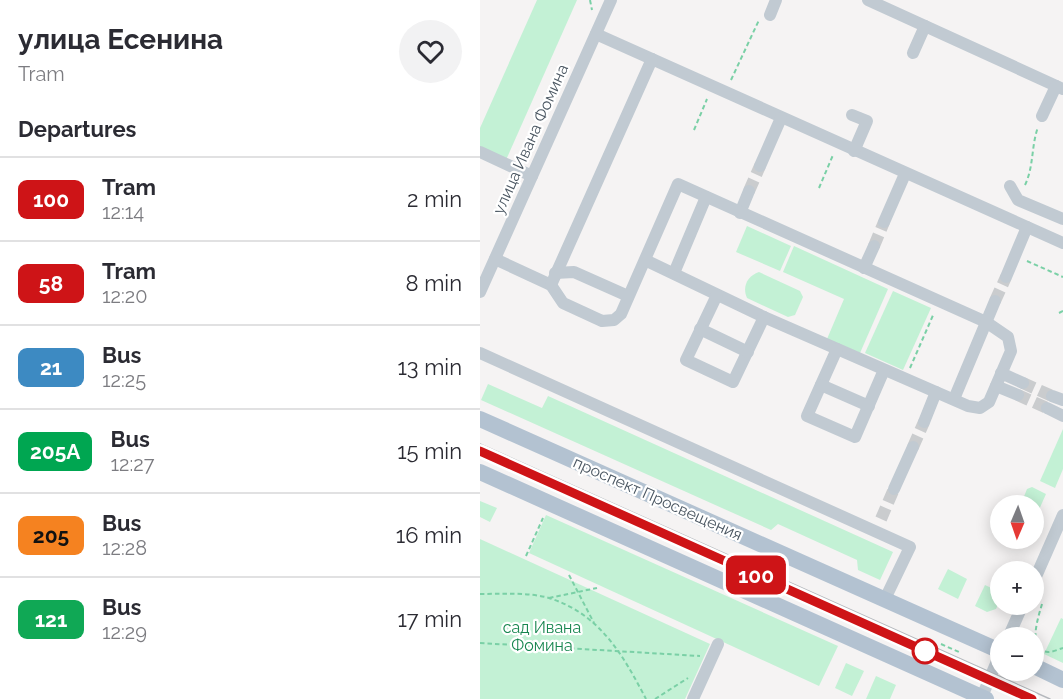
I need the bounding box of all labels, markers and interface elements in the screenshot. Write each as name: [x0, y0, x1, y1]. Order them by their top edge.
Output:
button: heart: [399, 20, 462, 83]
text: улица Есенина: [18, 23, 223, 56]
street label: улица Ивана Фомина: [489, 61, 572, 217]
text: Tram: [18, 62, 65, 86]
text: Departures: [18, 116, 136, 142]
text: Tram: [102, 174, 156, 200]
text: 2 min: [407, 186, 462, 212]
text: 100: [33, 187, 69, 212]
text: 12:14: [102, 200, 144, 224]
text: Tram: [102, 258, 156, 284]
text: 8 min: [406, 270, 462, 296]
text: 58: [39, 271, 63, 296]
text: 12:20: [102, 284, 147, 308]
text: Bus: [102, 342, 141, 368]
text: 13 min: [397, 354, 462, 380]
text: 21: [40, 355, 62, 380]
text: 12:25: [102, 368, 146, 392]
text: Bus: [110, 426, 150, 452]
text: 15 min: [397, 438, 462, 464]
text: 205А: [30, 439, 80, 464]
text: 12:27: [110, 452, 154, 476]
street label: проспект Просвещения: [570, 453, 745, 544]
north arrow: [990, 495, 1044, 549]
map controls: [990, 495, 1044, 681]
text: Bus: [102, 510, 141, 536]
text: 16 min: [396, 522, 462, 548]
text: 205: [33, 523, 69, 548]
text: 12:28: [102, 536, 147, 560]
line badge: 100: [722, 556, 790, 594]
button: +: [990, 561, 1044, 615]
text: 100: [738, 563, 774, 588]
text: Bus: [102, 594, 141, 620]
text: 17 min: [397, 606, 462, 632]
text: 121: [35, 607, 67, 632]
park label: сад Ивана Фомина: [503, 618, 581, 655]
text: 12:29: [102, 620, 147, 644]
button: −: [990, 627, 1044, 681]
unlabelled marker: [912, 638, 938, 664]

